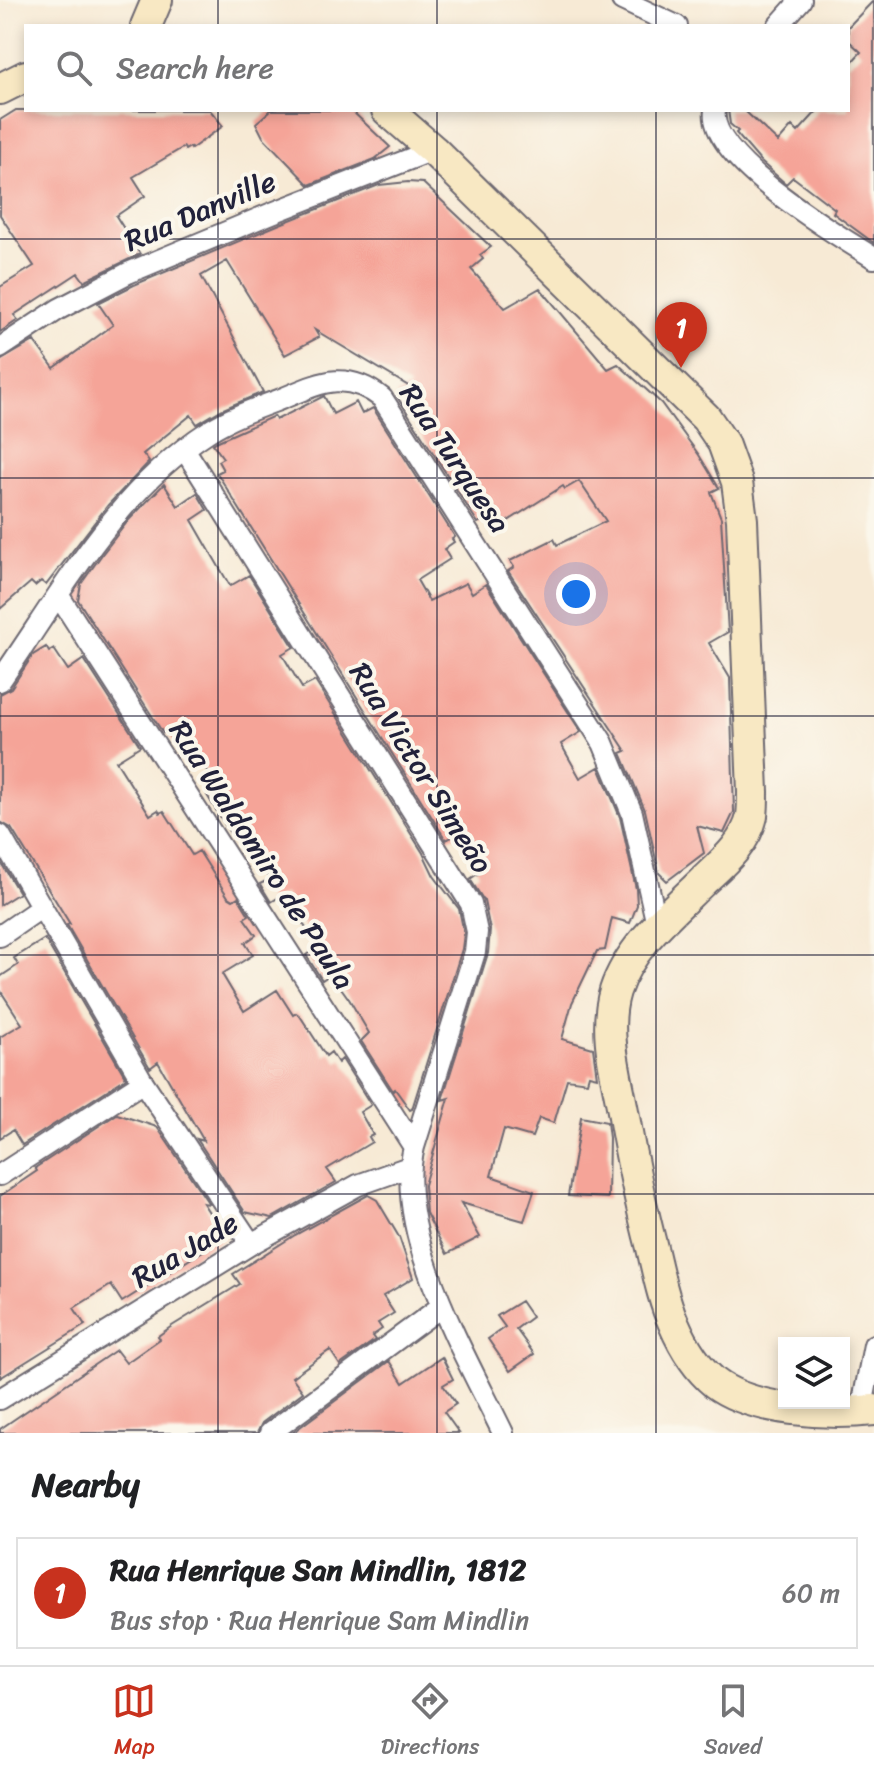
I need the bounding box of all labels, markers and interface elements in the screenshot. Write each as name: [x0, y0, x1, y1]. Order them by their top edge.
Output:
search box: [24, 24, 850, 112]
text: Search here: [116, 41, 274, 95]
icon: search: [52, 46, 96, 90]
street label: Rua Danville: [115, 155, 285, 267]
pin: 1: [655, 302, 707, 368]
street label: Rua Turquesa: [384, 372, 526, 544]
your location: [556, 574, 596, 614]
street label: Rua Victor Simeão: [334, 651, 508, 885]
street label: Rua Waldomiro de Paula: [154, 709, 370, 1001]
street label: Rua Jade: [121, 1197, 249, 1303]
map controls: [778, 1337, 850, 1409]
button: layers: [778, 1337, 850, 1409]
text: Nearby: [32, 1455, 140, 1515]
text: Rua Henrique San Mindlin, 1812: [110, 1543, 526, 1597]
text: 1: [54, 1570, 66, 1616]
text: 60 m: [782, 1570, 840, 1616]
text: Bus stop · Rua Henrique Sam Mindlin: [110, 1597, 529, 1643]
tab: Map: [112, 1679, 156, 1766]
tab: Directions: [381, 1679, 479, 1766]
tab: Saved: [704, 1679, 762, 1766]

